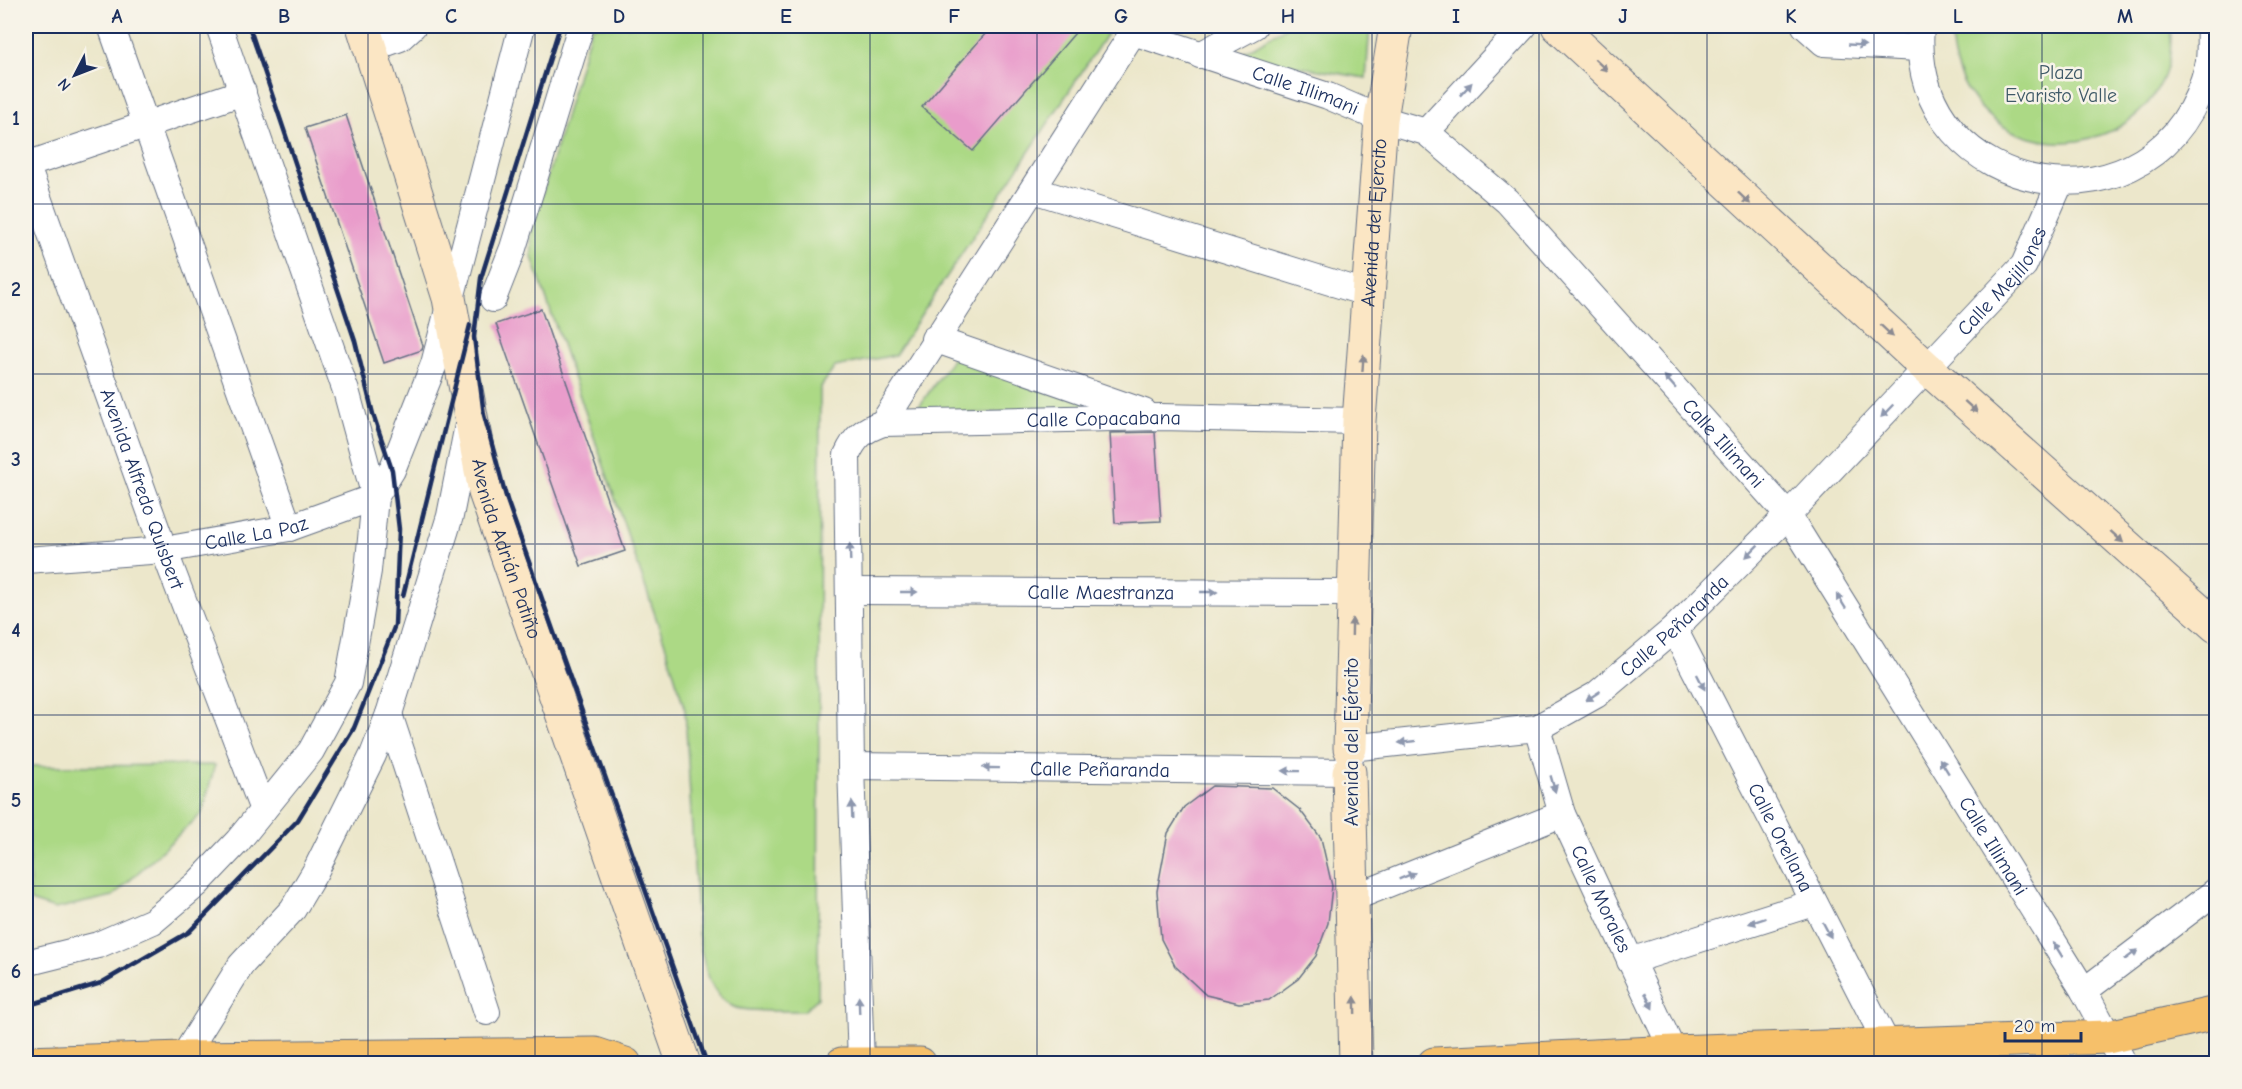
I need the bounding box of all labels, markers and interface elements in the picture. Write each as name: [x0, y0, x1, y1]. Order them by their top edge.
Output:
text: A: [111, 5, 123, 28]
text: B: [278, 5, 290, 28]
text: C: [445, 5, 457, 28]
text: D: [613, 5, 625, 28]
text: E: [780, 5, 792, 28]
text: F: [948, 5, 960, 28]
text: G: [1114, 5, 1128, 28]
text: H: [1281, 5, 1295, 28]
text: I: [1452, 5, 1460, 28]
text: J: [1618, 5, 1628, 28]
text: K: [1785, 5, 1797, 28]
text: L: [1953, 5, 1963, 28]
text: M: [2117, 5, 2133, 28]
one-way arrow: [1847, 40, 1866, 49]
north arrow: [45, 45, 105, 105]
one-way arrow: [1593, 58, 1608, 71]
street label: Calle Illimani: [1249, 61, 1362, 120]
park label: Plaza Evaristo Valle: [2005, 61, 2117, 107]
text: N: [54, 74, 75, 94]
one-way arrow: [1458, 83, 1472, 97]
text: 1: [12, 107, 20, 130]
street label: Avenida del Ejercito: [1356, 138, 1392, 308]
one-way arrow: [1736, 191, 1751, 204]
street label: Calle Mejillones: [1953, 223, 2051, 340]
text: 2: [11, 278, 21, 301]
one-way arrow: [1879, 323, 1893, 337]
one-way arrow: [1359, 353, 1368, 372]
one-way arrow: [1664, 375, 1677, 390]
street label: Avenida Alfredo Quisbert: [95, 386, 189, 594]
street label: Calle Illimani: [1677, 394, 1769, 493]
one-way arrow: [1963, 400, 1978, 413]
one-way arrow: [1880, 403, 1894, 418]
street label: Calle Copacabana: [1026, 406, 1181, 432]
text: 3: [11, 448, 21, 471]
street label: Avenida Adrián Patiño: [467, 457, 546, 642]
street label: Calle La Paz: [203, 511, 311, 555]
one-way arrow: [2109, 530, 2124, 544]
one-way arrow: [845, 542, 854, 561]
one-way arrow: [1745, 544, 1759, 559]
street label: Calle Peñaranda: [1615, 570, 1733, 682]
street label: Calle Maestranza: [1028, 581, 1174, 604]
one-way arrow: [900, 587, 919, 597]
one-way arrow: [1200, 587, 1219, 597]
one-way arrow: [1836, 593, 1847, 609]
one-way arrow: [1347, 617, 1357, 636]
text: 4: [11, 619, 21, 642]
street label: Avenida del Ejército: [1340, 658, 1363, 826]
one-way arrow: [1696, 673, 1706, 690]
one-way arrow: [1584, 691, 1601, 702]
one-way arrow: [1397, 737, 1416, 747]
street label: Calle Peñaranda: [1030, 757, 1170, 782]
one-way arrow: [1939, 758, 1950, 775]
one-way arrow: [981, 763, 1000, 773]
one-way arrow: [1281, 766, 1300, 776]
one-way arrow: [1549, 775, 1558, 793]
street label: Calle Orellana: [1743, 779, 1818, 896]
text: 5: [11, 789, 21, 812]
street label: Calle Illimani: [1954, 792, 2032, 899]
one-way arrow: [848, 800, 857, 819]
street label: Calle Morales: [1566, 841, 1636, 956]
one-way arrow: [1398, 871, 1416, 880]
one-way arrow: [1748, 917, 1766, 926]
one-way arrow: [1822, 922, 1832, 939]
one-way arrow: [2053, 942, 2064, 958]
one-way arrow: [2123, 950, 2138, 962]
text: 6: [11, 960, 21, 983]
one-way arrow: [1644, 992, 1654, 1009]
one-way arrow: [854, 995, 864, 1014]
one-way arrow: [1350, 996, 1360, 1015]
scale bar: [2005, 1005, 2082, 1043]
text: 20 m: [2014, 1016, 2055, 1037]

